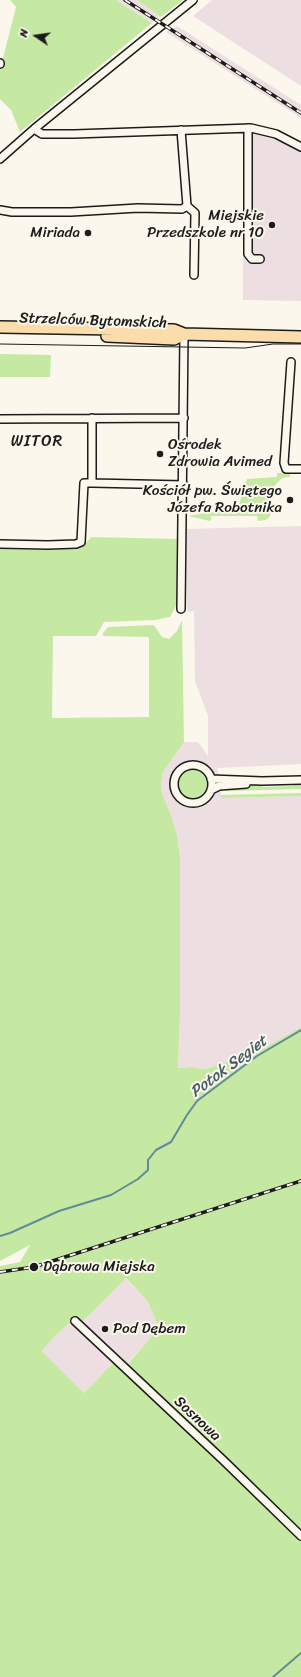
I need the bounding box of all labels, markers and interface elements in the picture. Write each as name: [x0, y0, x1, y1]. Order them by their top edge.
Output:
north arrow: [16, 16, 56, 56]
text: N: [14, 27, 34, 39]
place label: Miejskie Przedszkole nr 10: [147, 207, 264, 242]
marker: Miejskie Przedszkole nr 10: [267, 220, 277, 230]
place label: Miriada: [30, 224, 80, 242]
marker: Miriada: [83, 228, 93, 238]
street label: Strzelców Bytomskich: [19, 309, 167, 333]
district label: WITOR: [11, 432, 63, 452]
place label: Ośrodek Zdrowia Avimed: [168, 436, 272, 471]
marker: Ośrodek Zdrowia Avimed: [155, 449, 165, 459]
place label: Kościół pw. Świętego Józefa Robotnika: [143, 482, 282, 517]
marker: Kościół pw. Świętego Józefa Robotnika: [285, 495, 295, 505]
water label: Potok Segiet: [187, 1032, 271, 1102]
place label: Dąbrowa Miejska: [43, 1258, 155, 1276]
marker: Dąbrowa Miejska: [28, 1261, 40, 1273]
place label: Pod Dębem: [113, 1320, 186, 1338]
marker: Pod Dębem: [100, 1324, 110, 1334]
street label: Sosnowa: [170, 1393, 224, 1445]

